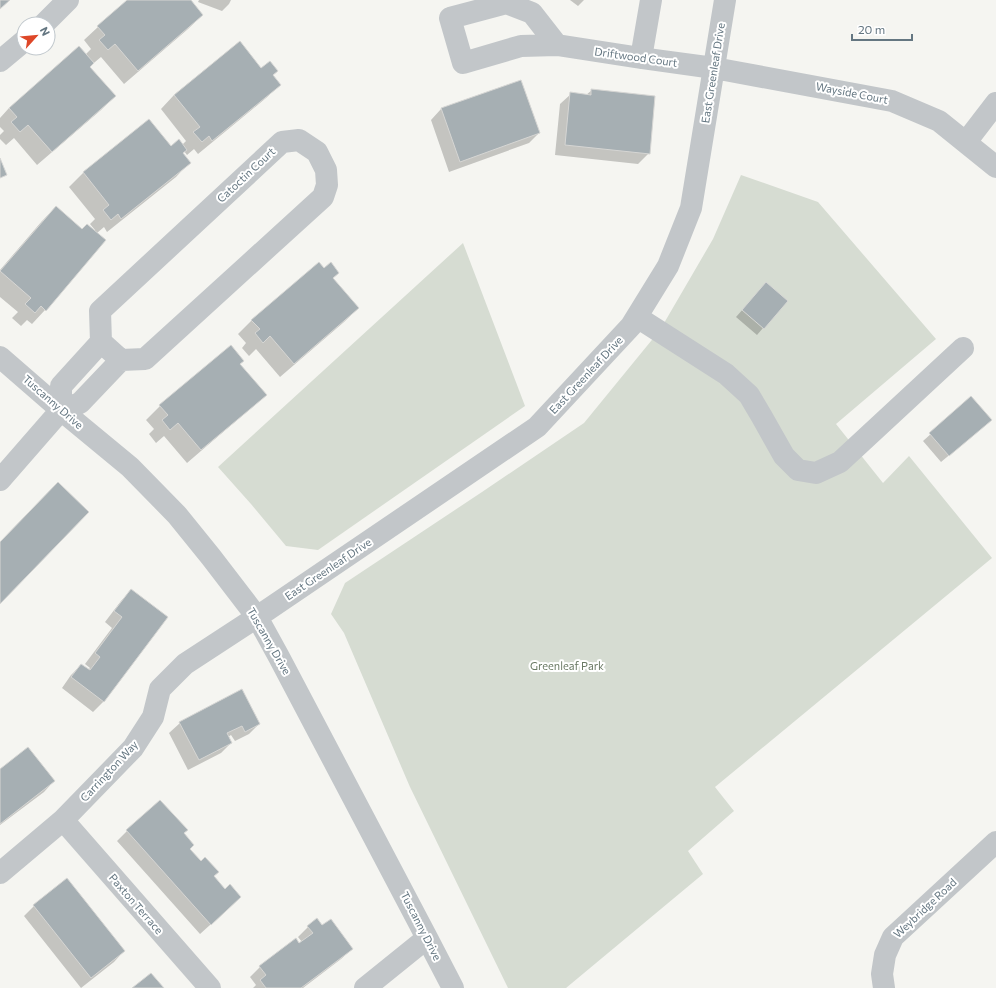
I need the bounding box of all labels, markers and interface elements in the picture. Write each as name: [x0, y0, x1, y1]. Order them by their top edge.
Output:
north arrow: [16, 16, 56, 56]
scale bar: [852, 16, 912, 42]
street label: East Greenleaf Drive: [698, 22, 727, 124]
text: 20 m: [858, 22, 885, 36]
text: N: [38, 25, 53, 38]
street label: Driftwood Court: [594, 44, 679, 69]
street label: Wayside Court: [815, 79, 890, 106]
street label: Catoctin Court: [214, 144, 278, 205]
street label: East Greenleaf Drive: [546, 333, 625, 416]
street label: Tuscanny Drive: [21, 372, 86, 431]
street label: East Greenleaf Drive: [282, 535, 374, 602]
street label: Tuscanny Drive: [245, 605, 294, 677]
park label: Greenleaf Park: [530, 659, 604, 672]
street label: Carrington Way: [77, 737, 140, 804]
street label: Paxton Terrace: [107, 871, 166, 937]
street label: Weybridge Road: [890, 875, 959, 940]
street label: Tuscanny Drive: [399, 889, 444, 962]

